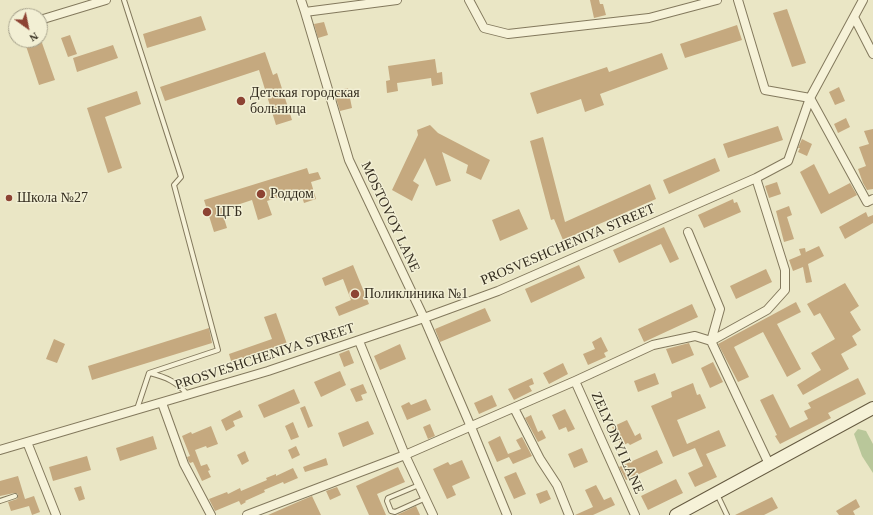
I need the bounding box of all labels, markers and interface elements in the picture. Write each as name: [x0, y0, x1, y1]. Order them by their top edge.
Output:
north arrow: [8, 8, 48, 48]
text: N: [27, 30, 41, 44]
place label: Детская городская больница: [250, 85, 360, 118]
marker: Детская городская больница: [235, 95, 247, 107]
street label: MOSTOVOY LANE: [357, 159, 423, 275]
place label: Роддом: [270, 186, 314, 202]
marker: Роддом: [255, 188, 267, 200]
place label: Школа №27: [17, 190, 88, 206]
marker: Школа №27: [4, 193, 14, 203]
street label: PROSVESHCHENIYA STREET: [478, 201, 658, 289]
place label: ЦГБ: [216, 204, 242, 220]
marker: ЦГБ: [201, 206, 213, 218]
place label: Поликлиника №1: [364, 286, 468, 302]
marker: Поликлиника №1: [349, 288, 361, 300]
street label: PROSVESHCHENIYA STREET: [173, 320, 357, 394]
street label: ZELYONYI LANE: [587, 389, 647, 497]

